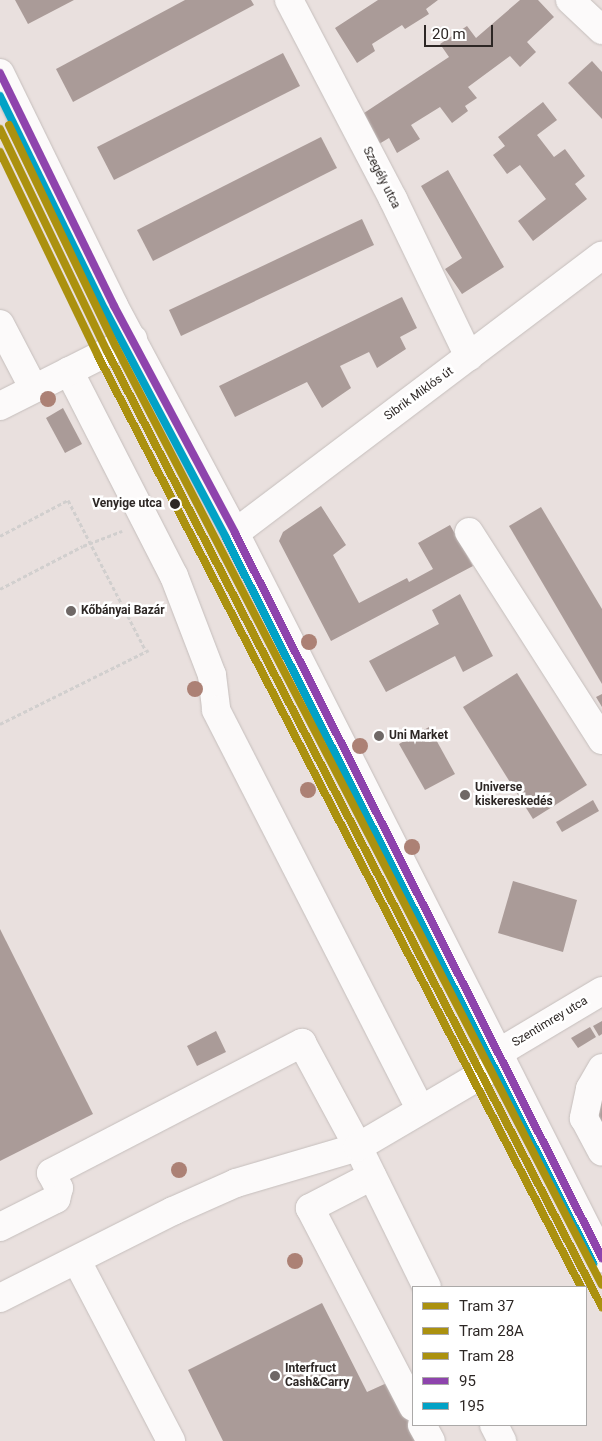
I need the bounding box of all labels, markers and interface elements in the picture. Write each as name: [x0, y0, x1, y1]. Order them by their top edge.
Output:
scale bar: [427, 15, 496, 47]
text: 20 m: [432, 25, 466, 43]
street label: Szegély utca: [359, 145, 403, 211]
street label: Sibrik Miklós út: [382, 364, 456, 424]
marker: Venyige utca: [166, 495, 184, 513]
place label: Venyige utca: [92, 497, 162, 511]
place label: Kőbányai Bazár: [81, 604, 165, 618]
marker: Kőbányai Bazár: [65, 605, 77, 617]
place label: Uni Market: [389, 729, 448, 743]
marker: Uni Market: [373, 730, 385, 742]
place label: Universe kiskereskedés: [475, 781, 553, 809]
marker: Universe kiskereskedés: [459, 789, 471, 801]
street label: Szentimrey utca: [510, 994, 590, 1050]
legend: [412, 1286, 587, 1426]
text: Tram 37: [459, 1297, 514, 1315]
text: Tram 28A: [459, 1322, 524, 1340]
text: Tram 28: [459, 1347, 514, 1365]
place label: Interfruct Cash&Carry: [285, 1362, 349, 1390]
marker: Interfruct Cash&Carry: [269, 1370, 281, 1382]
text: 95: [459, 1372, 476, 1390]
text: 195: [459, 1397, 484, 1415]

